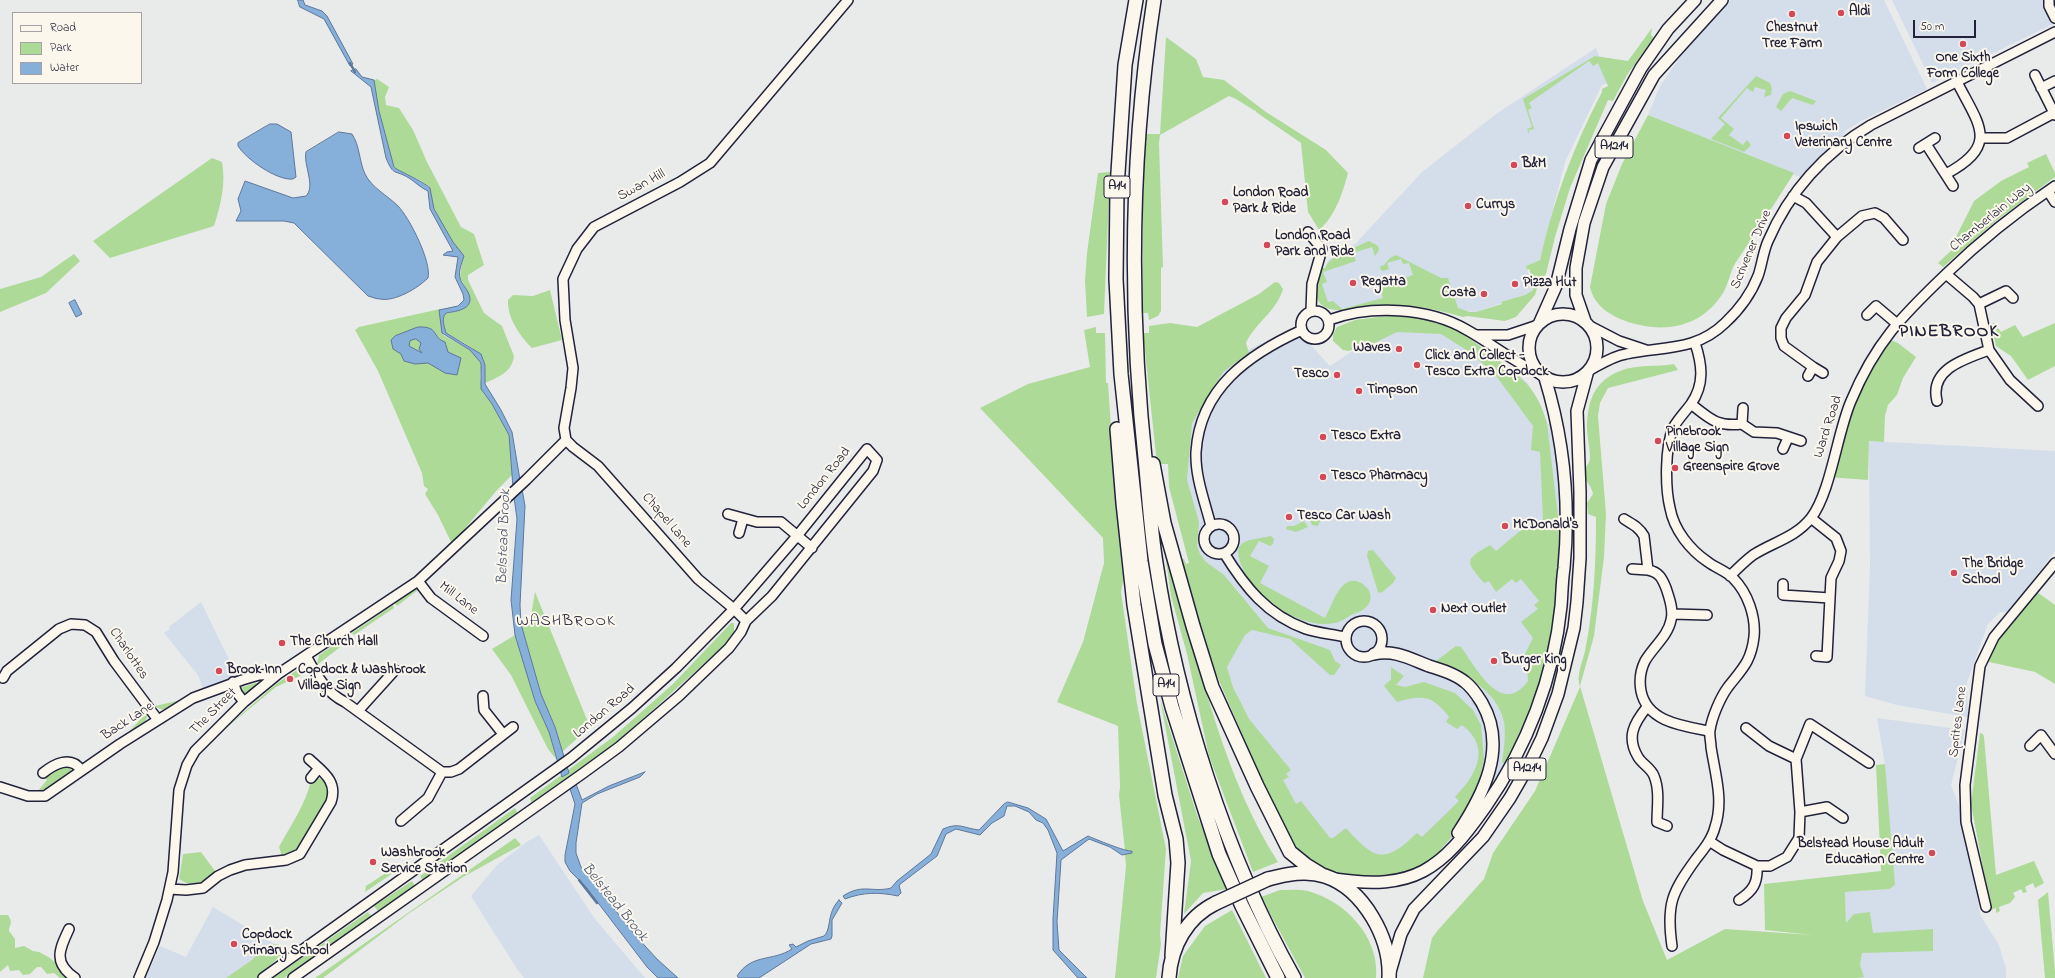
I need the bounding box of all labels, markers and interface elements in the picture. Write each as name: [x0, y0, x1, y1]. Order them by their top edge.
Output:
place label: Aldi: [1849, 5, 1870, 21]
marker: Aldi: [1836, 8, 1846, 18]
marker: Chestnut Tree Farm: [1787, 9, 1797, 19]
legend: [12, 12, 142, 84]
scale bar: [1915, 12, 1978, 38]
text: 50 m: [1920, 18, 1944, 36]
text: Road: [50, 19, 76, 37]
place label: Chestnut Tree Farm: [1762, 21, 1822, 54]
text: Park: [50, 39, 72, 57]
marker: One Sixth Form College: [1958, 39, 1968, 49]
place label: One Sixth Form College: [1927, 51, 1999, 84]
text: Water: [50, 59, 79, 77]
place label: Ipswich Veterinary Centre: [1795, 120, 1892, 152]
marker: Ipswich Veterinary Centre: [1782, 131, 1792, 141]
road number: A1214: [1595, 136, 1633, 158]
place label: B&M: [1522, 157, 1546, 173]
marker: B&M: [1509, 160, 1519, 170]
street label: Swan Hill: [615, 166, 669, 206]
road number: A14: [1104, 176, 1130, 198]
street label: Chamberlain Way: [1947, 180, 2035, 256]
place label: London Road Park & Ride: [1233, 186, 1308, 218]
marker: London Road Park & Ride: [1220, 197, 1230, 207]
place label: Currys: [1476, 198, 1515, 214]
marker: Currys: [1463, 201, 1473, 211]
street label: Scrivener Drive: [1728, 208, 1776, 292]
place label: London Road Park and Ride: [1275, 229, 1354, 262]
marker: London Road Park and Ride: [1262, 240, 1272, 250]
place label: Regatta: [1361, 275, 1406, 291]
place label: Pizza Hut: [1523, 276, 1576, 292]
marker: Regatta: [1348, 278, 1358, 288]
marker: Pizza Hut: [1510, 279, 1520, 289]
place label: Costa: [1442, 286, 1476, 302]
marker: Costa: [1479, 289, 1489, 299]
district label: PINEBROOK: [1899, 322, 1999, 344]
place label: Waves: [1353, 341, 1391, 357]
marker: Waves: [1394, 344, 1404, 354]
place label: Click and Collect - Tesco Extra Copdock: [1425, 349, 1548, 382]
marker: Click and Collect - Tesco Extra Copdock: [1412, 360, 1422, 370]
place label: Tesco: [1294, 367, 1329, 383]
marker: Tesco: [1332, 370, 1342, 380]
place label: Timpson: [1367, 383, 1417, 399]
marker: Timpson: [1354, 386, 1364, 396]
street label: Ward Road: [1811, 394, 1847, 460]
place label: Pinebrook Village Sign: [1666, 425, 1729, 458]
place label: Tesco Extra: [1331, 429, 1401, 445]
marker: Tesco Extra: [1318, 432, 1328, 442]
marker: Pinebrook Village Sign: [1653, 436, 1663, 446]
street label: London Road: [795, 444, 855, 514]
place label: Greenspire Grove: [1683, 460, 1779, 476]
marker: Greenspire Grove: [1670, 463, 1680, 473]
place label: Tesco Pharmacy: [1331, 469, 1428, 485]
marker: Tesco Pharmacy: [1318, 472, 1328, 482]
water label: Belstead Brook: [494, 489, 516, 585]
street label: Chapel Lane: [638, 490, 694, 552]
place label: Tesco Car Wash: [1297, 509, 1391, 525]
marker: Tesco Car Wash: [1284, 512, 1294, 522]
place label: McDonald's: [1513, 518, 1579, 534]
marker: McDonald's: [1500, 521, 1510, 531]
place label: The Bridge School: [1962, 557, 2023, 590]
marker: The Bridge School: [1949, 568, 1959, 578]
street label: Mill Lane: [435, 578, 481, 620]
place label: Next Outlet: [1441, 602, 1506, 618]
marker: Next Outlet: [1428, 605, 1438, 615]
district label: WASHBROOK: [516, 612, 616, 632]
street label: Charlottes: [105, 625, 151, 683]
place label: The Church Hall: [290, 635, 378, 651]
marker: The Church Hall: [277, 638, 287, 648]
place label: Burger King: [1502, 653, 1567, 669]
marker: Burger King: [1489, 656, 1499, 666]
place label: Brook Inn: [227, 663, 282, 679]
place label: Copdock & Washbrook Village Sign: [298, 663, 426, 696]
marker: Brook Inn: [214, 666, 224, 676]
marker: Copdock & Washbrook Village Sign: [285, 674, 295, 684]
road number: A14: [1153, 674, 1179, 696]
street label: London Road: [571, 681, 639, 743]
street label: The Street: [187, 685, 241, 739]
street label: Sprites Lane: [1946, 686, 1972, 758]
street label: Back Lane: [99, 699, 157, 745]
road number: A1214: [1508, 758, 1546, 780]
place label: Belstead House Adult Education Centre: [1797, 837, 1924, 870]
place label: Washbrook Service Station: [381, 846, 467, 878]
marker: Belstead House Adult Education Centre: [1927, 848, 1937, 858]
marker: Washbrook Service Station: [368, 857, 378, 867]
water label: Belstead Brook: [577, 860, 651, 946]
place label: Copdock Primary School: [242, 928, 329, 960]
marker: Copdock Primary School: [229, 939, 239, 949]

